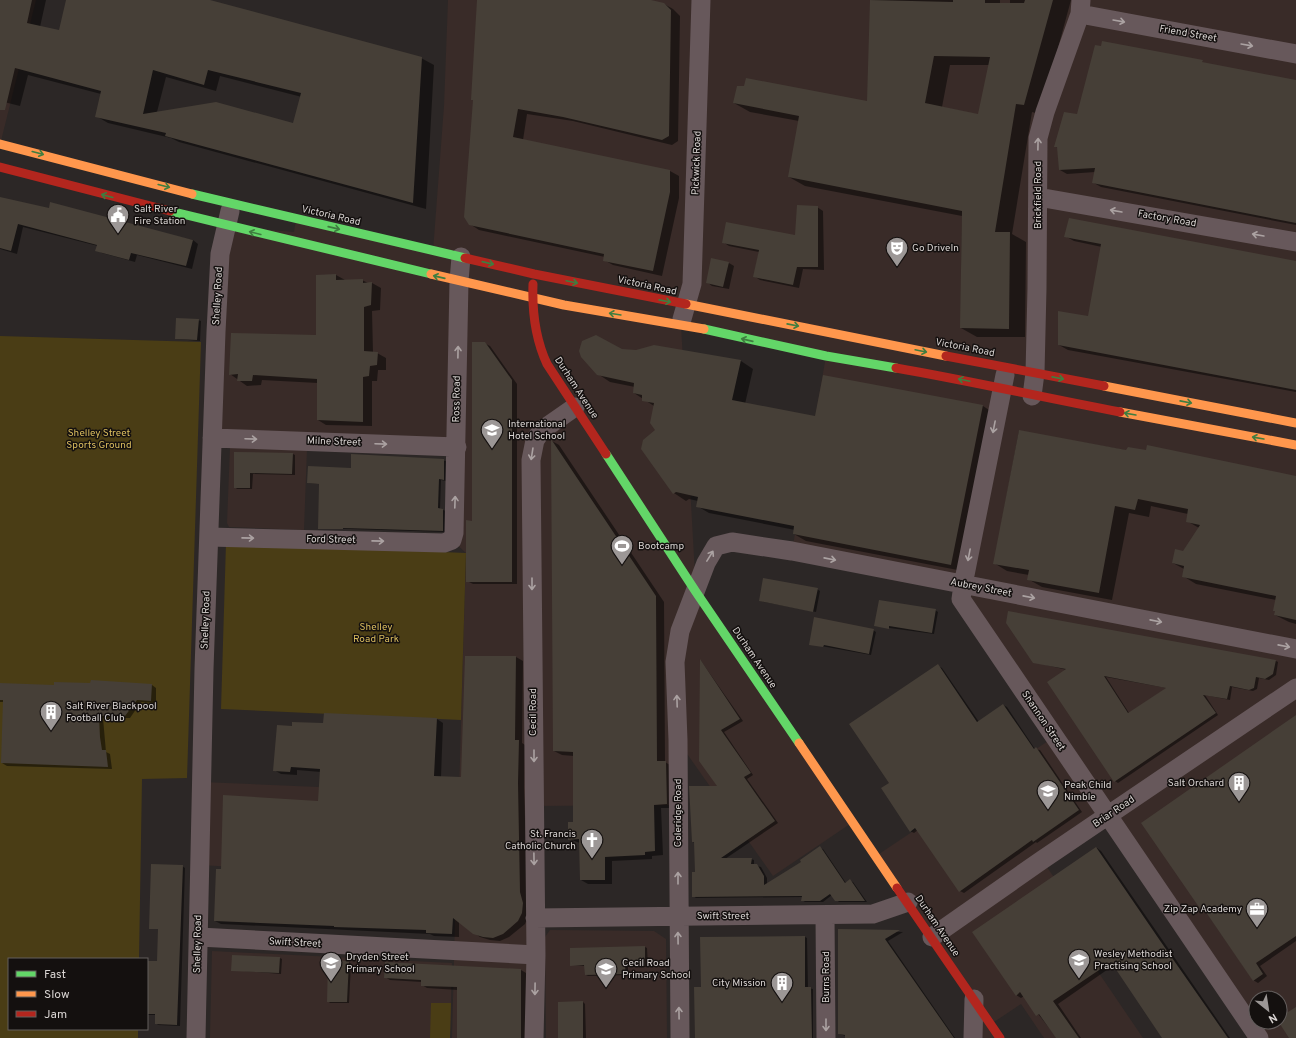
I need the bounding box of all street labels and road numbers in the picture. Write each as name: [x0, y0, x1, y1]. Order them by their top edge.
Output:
street label: Friend Street: [1158, 23, 1218, 45]
street label: Pickwick Road: [689, 131, 705, 195]
street label: Brickfield Road: [1032, 161, 1045, 229]
street label: Victoria Road: [300, 203, 362, 229]
street label: Factory Road: [1137, 207, 1197, 231]
street label: Shelley Road: [210, 267, 226, 325]
street label: Victoria Road: [616, 273, 678, 299]
street label: Victoria Road: [934, 336, 996, 360]
street label: Durham Avenue: [551, 355, 601, 421]
street label: Ross Road: [450, 376, 464, 422]
street label: Milne Street: [307, 435, 362, 449]
street label: Ford Street: [306, 533, 356, 547]
street label: Aubrey Street: [949, 576, 1013, 600]
street label: Shelley Road: [198, 591, 214, 649]
street label: Durham Avenue: [729, 625, 779, 691]
street label: Cecil Road: [527, 688, 540, 736]
street label: Shannon Street: [1018, 688, 1068, 754]
street label: Coleridge Road: [672, 779, 685, 847]
street label: Briar Road: [1091, 793, 1137, 831]
street label: Durham Avenue: [912, 893, 962, 959]
street label: Swift Street: [697, 910, 749, 923]
street label: Shelley Road: [191, 915, 205, 973]
street label: Swift Street: [268, 935, 322, 951]
street label: Burns Road: [820, 951, 833, 1003]

